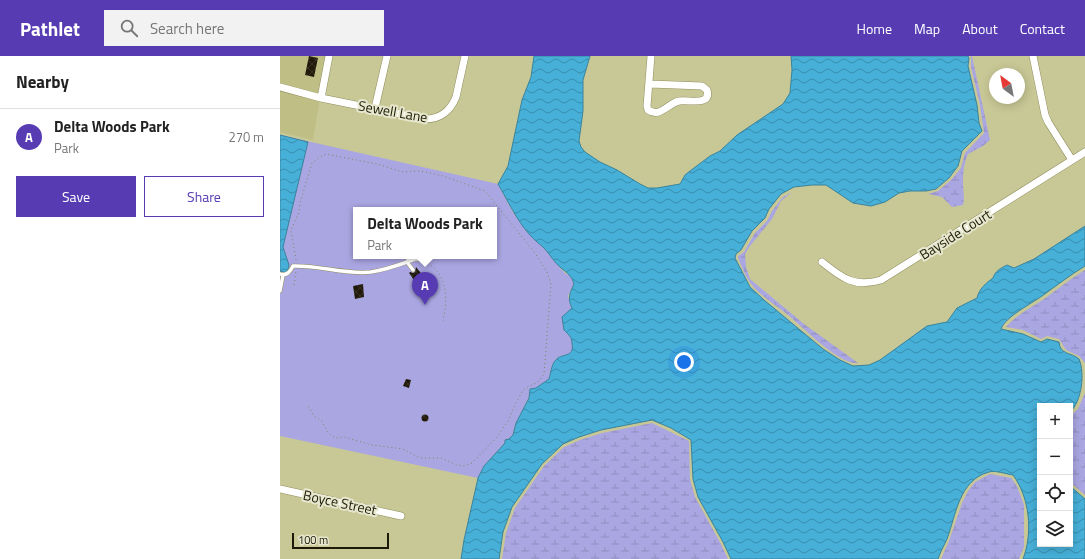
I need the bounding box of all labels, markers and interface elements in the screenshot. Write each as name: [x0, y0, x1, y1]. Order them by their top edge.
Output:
search box: [104, 10, 384, 46]
text: Pathlet: [20, 14, 80, 43]
icon: search: [118, 17, 140, 39]
text: Search here: [150, 17, 224, 40]
text: Home: [857, 18, 892, 39]
text: Map: [914, 18, 940, 39]
text: About: [962, 18, 998, 39]
text: Contact: [1020, 18, 1065, 39]
north arrow: [989, 68, 1025, 104]
text: Nearby: [16, 69, 69, 95]
street label: Sewell Lane: [357, 95, 429, 127]
text: Delta Woods Park: [54, 115, 170, 138]
text: A: [25, 127, 33, 147]
text: 270 m: [228, 127, 264, 147]
text: Park: [54, 138, 79, 158]
button: Save: [16, 176, 136, 217]
button: Share: [144, 176, 264, 217]
street label: Bayside Court: [915, 203, 995, 264]
popup: [353, 207, 497, 259]
text: Delta Woods Park: [367, 212, 483, 235]
text: Park: [367, 235, 392, 255]
pin: A: [412, 272, 438, 305]
your location: [674, 352, 694, 372]
map controls: [1037, 403, 1073, 547]
button: +: [1037, 403, 1073, 439]
button: −: [1037, 439, 1073, 475]
button: locate: [1037, 475, 1073, 511]
street label: Boyce Street: [301, 484, 379, 520]
button: layers: [1037, 511, 1073, 547]
scale bar: [292, 531, 389, 550]
text: 100 m: [298, 532, 328, 548]

